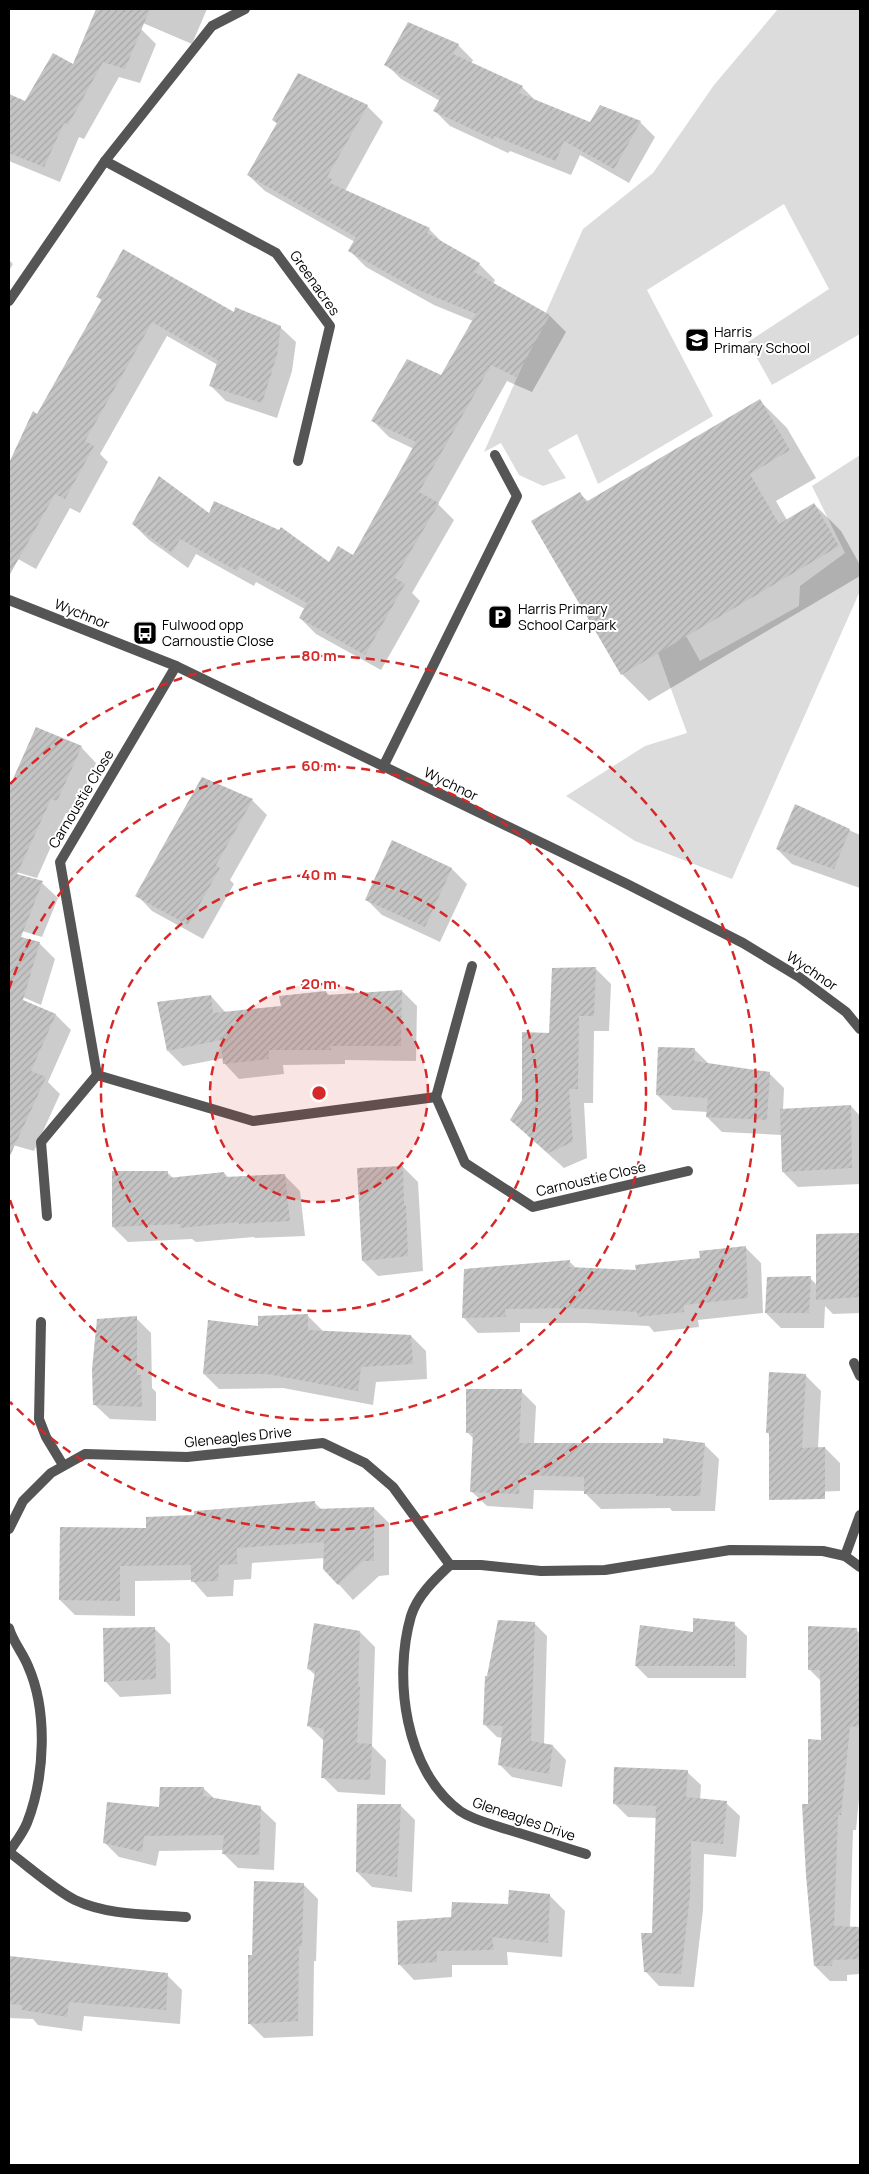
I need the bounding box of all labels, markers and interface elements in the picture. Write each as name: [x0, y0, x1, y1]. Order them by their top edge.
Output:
street label: Greenacres: [286, 246, 345, 319]
place label: Harris Primary School: [714, 322, 810, 357]
school or university icon: Harris Primary School: [684, 327, 710, 353]
street label: Wychnor: [52, 594, 113, 633]
place label: Harris Primary School Carpark: [518, 599, 617, 634]
parking icon: Harris Primary School Carpark: [487, 604, 513, 630]
place label: Fulwood opp Carnoustie Close: [162, 615, 274, 650]
bus stop icon: Fulwood opp Carnoustie Close: [132, 620, 158, 646]
text: 80 m: [301, 645, 337, 666]
street label: Carnoustie Close: [44, 746, 118, 852]
text: 60 m: [301, 755, 337, 776]
street label: Wychnor: [421, 762, 481, 805]
text: 40 m: [301, 864, 337, 885]
street label: Wychnor: [783, 947, 842, 995]
text: 20 m: [301, 973, 337, 994]
centre of rings: [310, 1084, 328, 1102]
street label: Carnoustie Close: [534, 1157, 648, 1200]
street label: Gleneagles Drive: [183, 1421, 293, 1452]
street label: Gleneagles Drive: [470, 1792, 578, 1845]

